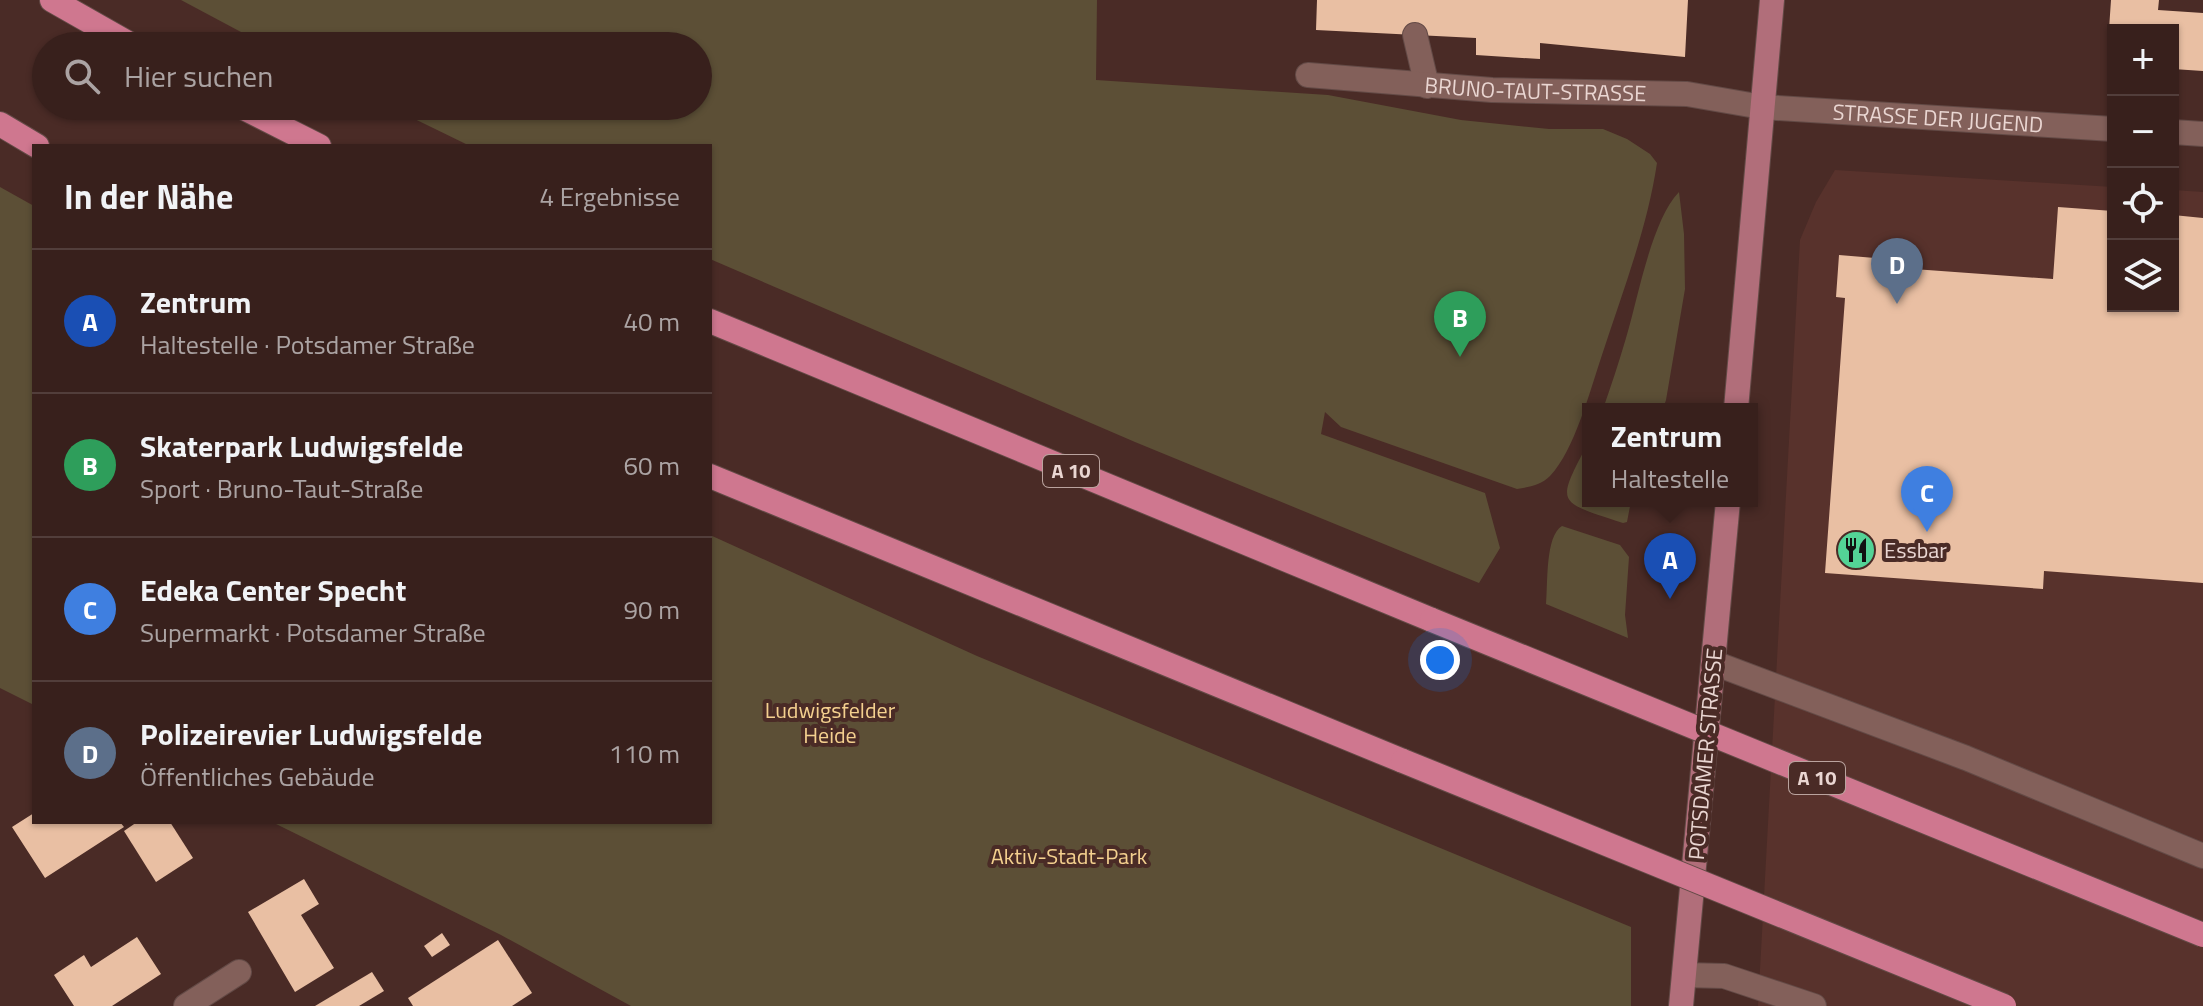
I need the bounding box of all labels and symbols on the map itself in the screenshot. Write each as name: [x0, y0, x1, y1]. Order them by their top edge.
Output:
street label: BRUNO-TAUT-STRASSE: [1423, 68, 1647, 110]
street label: STRASSE DER JUGEND: [1832, 94, 2044, 142]
pin: D: [1871, 238, 1923, 304]
pin: B: [1434, 291, 1486, 357]
road number: A 10: [1043, 455, 1099, 487]
pin: C: [1901, 466, 1953, 532]
restaurant icon: Essbar: [1835, 529, 1877, 571]
pin: A: [1644, 533, 1696, 599]
place label: Essbar: [1884, 533, 1947, 567]
your location: [1420, 640, 1460, 680]
street label: POTSDAMER STRASSE: [1679, 647, 1731, 861]
park label: Ludwigsfelder Heide: [765, 693, 896, 752]
road number: A 10: [1789, 762, 1845, 794]
park label: Aktiv-Stadt-Park: [991, 839, 1148, 873]

